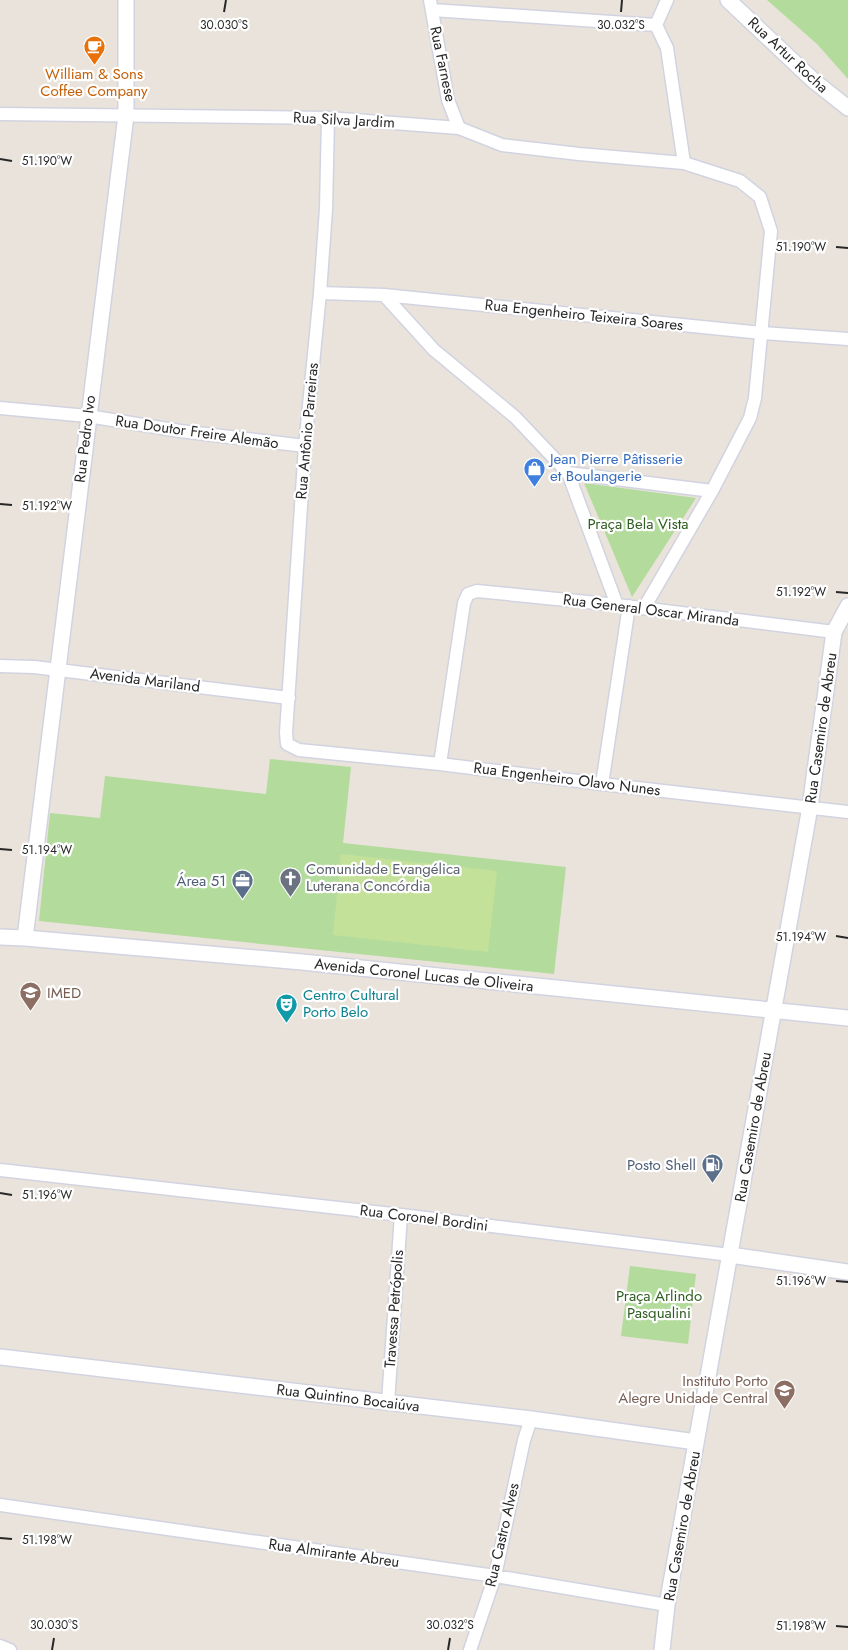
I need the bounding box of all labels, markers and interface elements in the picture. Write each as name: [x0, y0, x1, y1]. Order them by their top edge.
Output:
street label: Rua Artur Rocha: [743, 12, 833, 98]
text: 30.030°S: [200, 16, 249, 34]
text: 30.032°S: [597, 16, 645, 34]
street label: Rua Farnese: [424, 24, 462, 104]
cafe icon: William & Sons Coffee Company: [82, 34, 106, 65]
place label: William & Sons Coffee Company: [40, 63, 148, 102]
street label: Rua Silva Jardim: [292, 106, 396, 134]
text: 51.190°W: [22, 152, 72, 170]
text: 51.190°W: [776, 238, 826, 256]
street label: Rua Engenheiro Teixeira Soares: [484, 294, 684, 336]
street label: Rua Antônio Parreiras: [290, 362, 324, 500]
street label: Rua Pedro Ivo: [69, 394, 101, 484]
street label: Rua Doutor Freire Alemão: [114, 410, 280, 454]
place label: Jean Pierre Pâtisserie et Boulangerie: [548, 448, 683, 487]
shop icon: Jean Pierre Pâtisserie et Boulangerie: [522, 456, 546, 487]
text: 51.192°W: [22, 497, 72, 515]
park label: Praça Bela Vista: [587, 513, 689, 535]
text: 51.192°W: [776, 583, 826, 601]
street label: Rua General Oscar Miranda: [562, 588, 740, 632]
street label: Rua Casemiro de Abreu: [800, 651, 842, 805]
street label: Avenida Mariland: [89, 662, 201, 698]
street label: Rua Engenheiro Olavo Nunes: [472, 757, 662, 801]
text: 51.194°W: [22, 841, 72, 859]
place label: Comunidade Evangélica Luterana Concórdia: [306, 858, 460, 897]
church icon: Comunidade Evangélica Luterana Concórdia: [278, 866, 302, 897]
office icon: Área 51: [230, 869, 254, 900]
place label: Área 51: [177, 870, 226, 892]
text: 51.194°W: [776, 928, 826, 946]
street label: Avenida Coronel Lucas de Oliveira: [313, 953, 535, 997]
school or university icon: IMED: [19, 981, 43, 1012]
place label: IMED: [47, 982, 81, 1004]
place label: Centro Cultural Porto Belo: [303, 984, 399, 1023]
theatre icon: Centro Cultural Porto Belo: [275, 992, 299, 1023]
street label: Rua Casemiro de Abreu: [729, 1050, 777, 1204]
fuel station icon: Posto Shell: [700, 1153, 724, 1184]
place label: Posto Shell: [627, 1154, 696, 1176]
text: 51.196°W: [22, 1186, 72, 1204]
street label: Rua Coronel Bordini: [359, 1199, 489, 1237]
street label: Travessa Petrópolis: [379, 1249, 409, 1369]
text: 51.196°W: [776, 1272, 826, 1290]
park label: Praça Arlindo Pasqualini: [616, 1285, 702, 1324]
place label: Instituto Porto Alegre Unidade Central: [618, 1370, 768, 1409]
street label: Rua Quintino Bocaiúva: [275, 1378, 421, 1418]
school or university icon: Instituto Porto Alegre Unidade Central: [772, 1378, 796, 1409]
street label: Rua Casemiro de Abreu: [658, 1449, 706, 1603]
street label: Rua Castro Alves: [479, 1481, 525, 1589]
text: 51.198°W: [22, 1531, 72, 1549]
street label: Rua Almirante Abreu: [267, 1533, 401, 1573]
text: 30.030°S: [30, 1616, 79, 1634]
text: 30.032°S: [426, 1616, 474, 1634]
text: 51.198°W: [776, 1617, 826, 1635]

